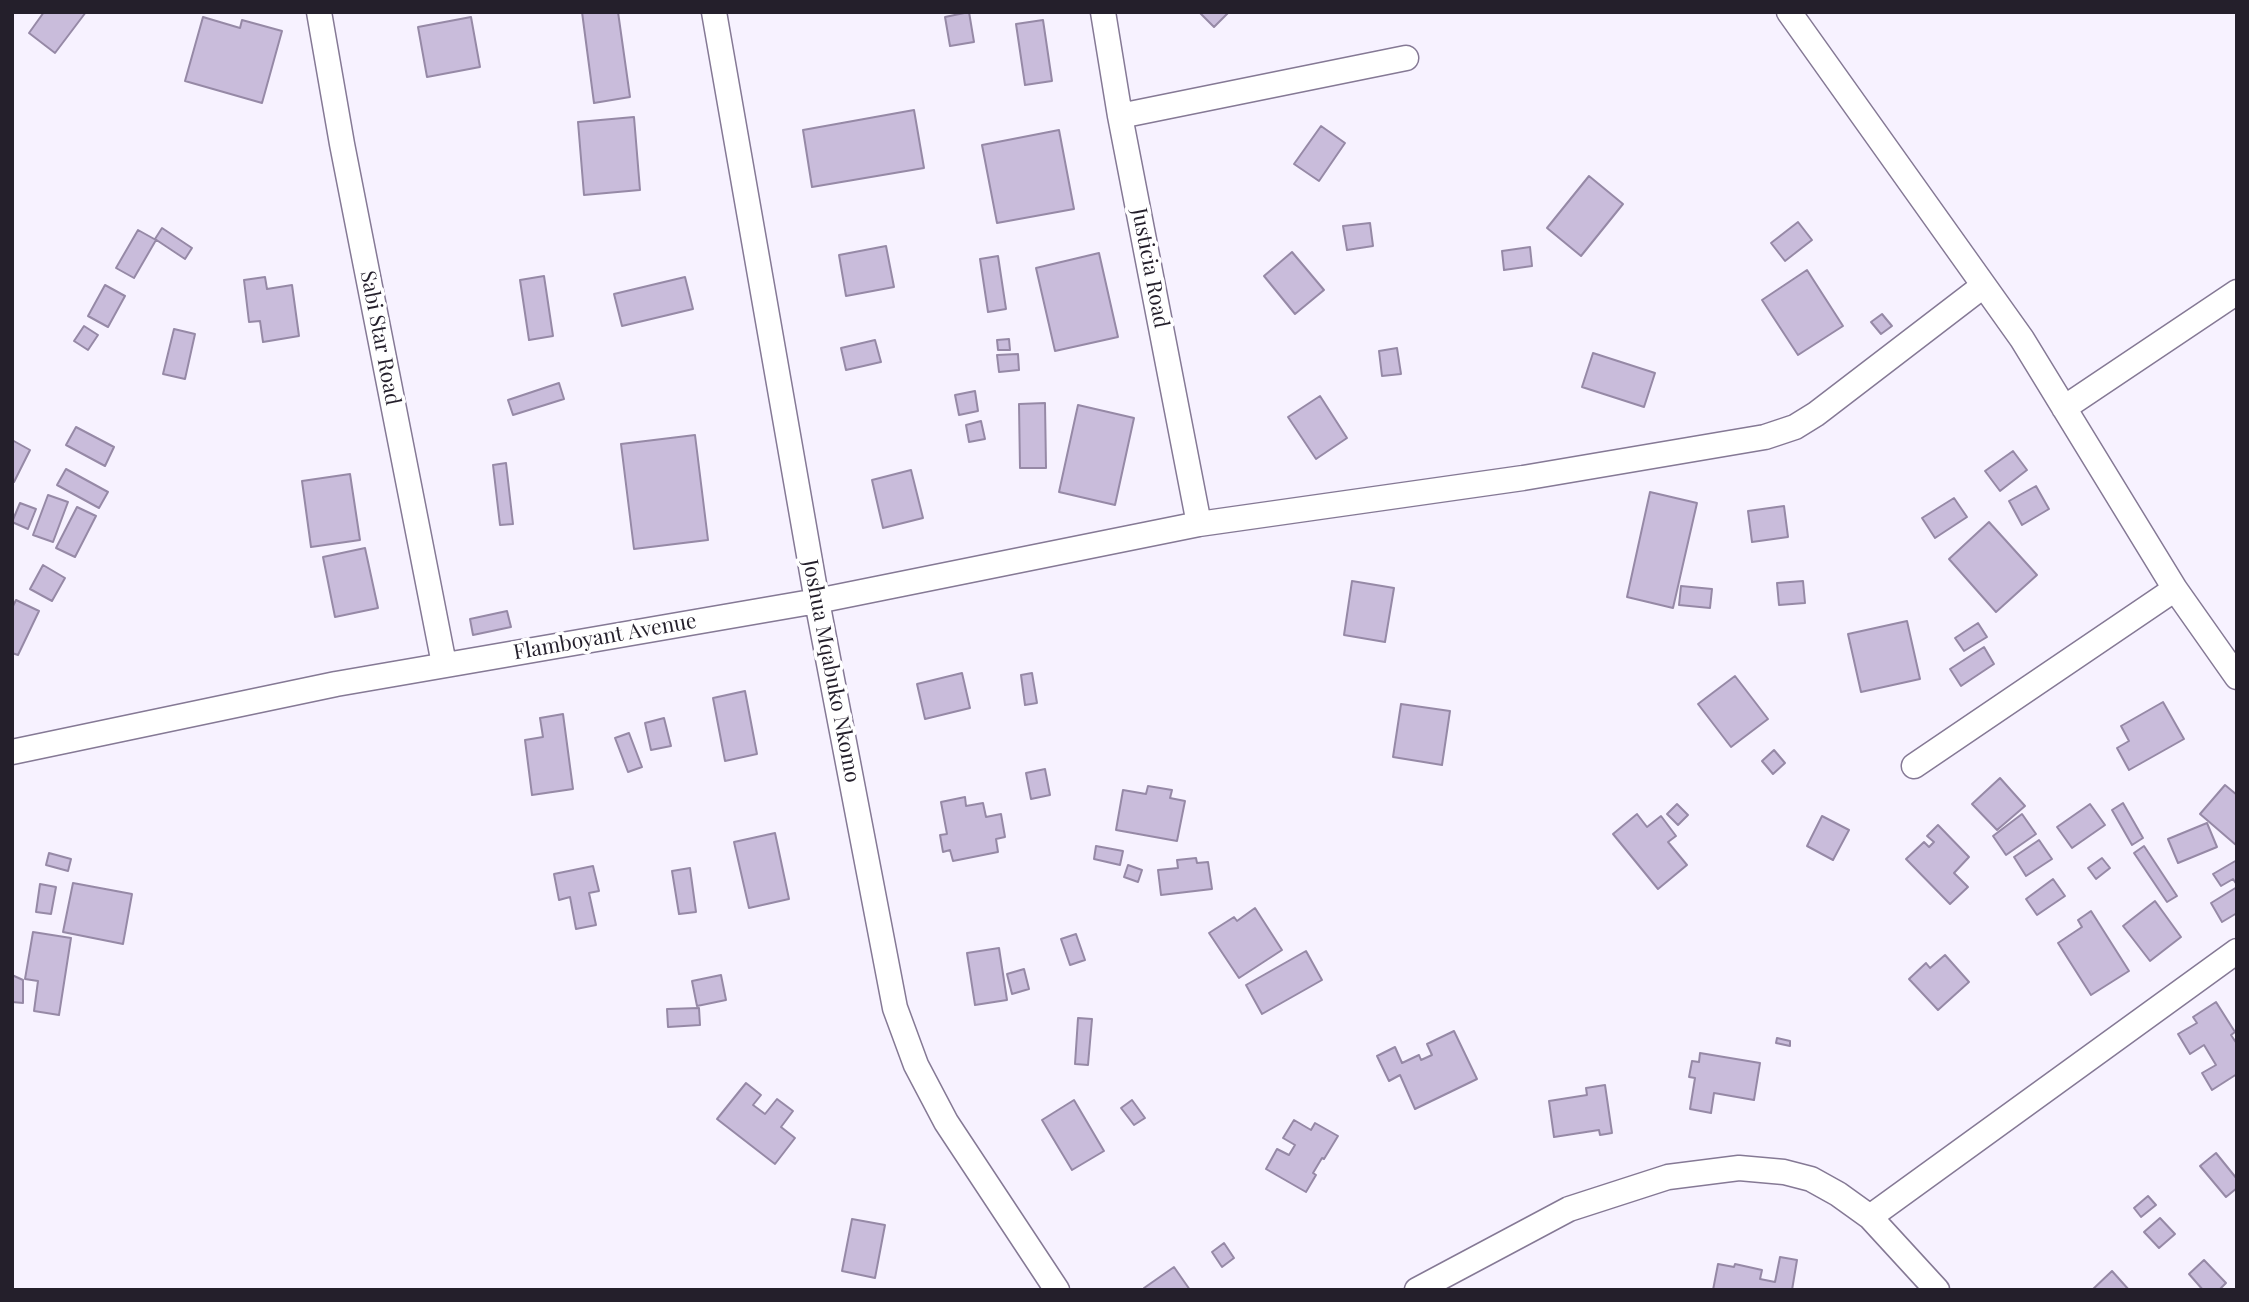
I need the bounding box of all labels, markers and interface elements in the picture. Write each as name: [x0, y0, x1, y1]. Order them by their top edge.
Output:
street label: Justicia Road: [1126, 206, 1174, 330]
street label: Sabi Star Road: [355, 269, 405, 407]
street label: Joshua Mqabuko Nkomo: [797, 557, 865, 785]
street label: Flamboyant Avenue: [511, 608, 699, 666]

